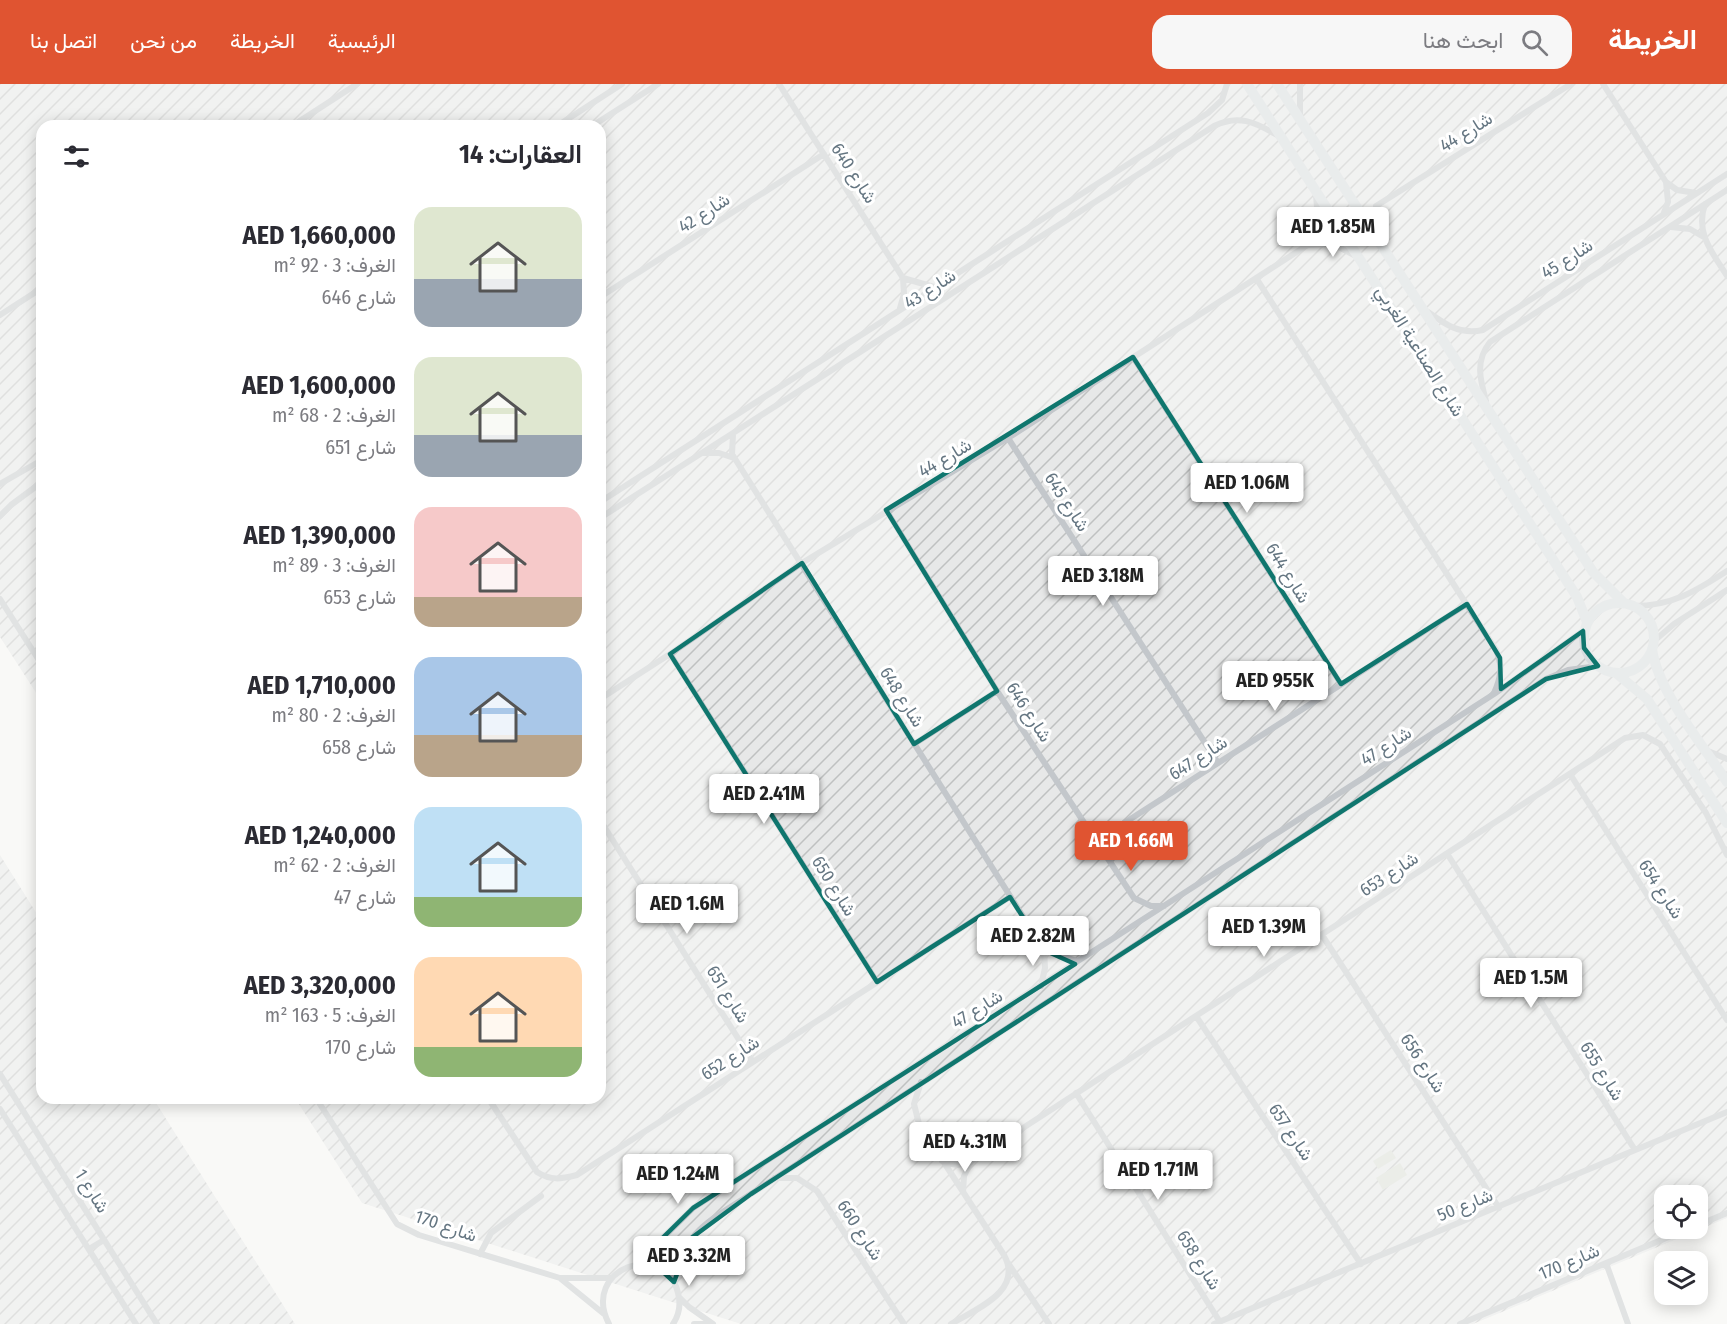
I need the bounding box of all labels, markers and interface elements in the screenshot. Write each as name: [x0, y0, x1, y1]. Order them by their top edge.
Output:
search box: [1152, 15, 1572, 69]
text: الخريطة: [1608, 23, 1697, 56]
icon: search: [1518, 26, 1551, 59]
text: ابحث هنا: [1423, 27, 1503, 54]
text: اتصل بنا: [30, 28, 97, 54]
text: من نحن: [130, 28, 197, 54]
text: الخريطة: [230, 28, 295, 54]
text: الرئيسية: [328, 28, 396, 54]
street label: شارع 44: [1436, 107, 1497, 158]
text: العقارات: 14: [459, 139, 582, 170]
street label: شارع 640: [826, 139, 882, 208]
icon: filters: [60, 140, 93, 173]
street label: شارع 42: [674, 188, 734, 239]
pin: AED 1.85M: [1264, 207, 1402, 258]
text: AED 1.85M: [1291, 214, 1375, 238]
text: AED 1,660,000: [243, 220, 396, 251]
icon: home: [462, 231, 534, 303]
street label: شارع 45: [1537, 234, 1598, 285]
text: الغرف: 3 · 92 m²: [273, 253, 396, 277]
street label: شارع 43: [900, 264, 960, 315]
street label: شارع الصناعية الغربي: [1367, 281, 1469, 423]
text: شارع 646: [322, 285, 396, 309]
text: AED 1,600,000: [242, 370, 396, 401]
icon: home: [462, 381, 534, 453]
text: الغرف: 2 · 68 m²: [272, 403, 396, 427]
street label: شارع 44: [915, 434, 976, 483]
text: شارع 651: [325, 435, 396, 459]
pin: AED 1.06M: [1178, 463, 1316, 514]
street label: شارع 645: [1039, 468, 1094, 536]
text: AED 1.06M: [1205, 470, 1289, 494]
text: AED 1,390,000: [244, 520, 396, 551]
icon: home: [462, 531, 534, 603]
street label: شارع 644: [1260, 539, 1315, 608]
text: الغرف: 3 · 89 m²: [272, 553, 396, 577]
pin: AED 3.18M: [1034, 556, 1172, 607]
text: AED 3.18M: [1062, 563, 1144, 587]
text: شارع 653: [323, 585, 396, 609]
pin: AED 955K: [1213, 661, 1337, 712]
street label: شارع 648: [874, 663, 929, 732]
text: AED 955K: [1236, 668, 1314, 692]
text: AED 1,710,000: [248, 670, 396, 701]
street label: شارع 646: [1001, 678, 1056, 747]
icon: home: [462, 681, 534, 753]
text: الغرف: 2 · 80 m²: [271, 703, 396, 727]
street label: شارع 47: [1356, 721, 1416, 771]
street label: شارع 647: [1165, 731, 1232, 786]
text: شارع 658: [322, 735, 396, 759]
pin: AED 2.41M: [695, 774, 833, 825]
text: AED 2.41M: [723, 781, 805, 805]
text: AED 1,240,000: [245, 820, 396, 851]
pin: AED 1.66M: [1062, 821, 1200, 872]
text: AED 1.66M: [1089, 828, 1173, 852]
icon: home: [462, 831, 534, 903]
street label: شارع 653: [1356, 847, 1423, 902]
street label: شارع 650: [806, 852, 861, 921]
text: الغرف: 2 · 62 m²: [273, 853, 396, 877]
street label: شارع 654: [1633, 855, 1688, 923]
pin: AED 1.6M: [625, 884, 749, 935]
text: شارع 47: [334, 885, 396, 909]
text: AED 1.6M: [650, 891, 724, 915]
pin: AED 1.39M: [1195, 907, 1333, 958]
text: AED 1.39M: [1222, 914, 1306, 938]
pin: AED 2.82M: [964, 916, 1102, 967]
text: AED 2.82M: [991, 923, 1075, 947]
pin: AED 1.5M: [1469, 958, 1593, 1009]
street label: شارع 651: [701, 961, 754, 1027]
text: AED 1.5M: [1494, 965, 1568, 989]
text: AED 3,320,000: [244, 970, 396, 1001]
icon: home: [462, 981, 534, 1053]
street label: شارع 47: [947, 985, 1007, 1034]
text: الغرف: 5 · 163 m²: [265, 1003, 396, 1027]
street label: شارع 656: [1395, 1029, 1450, 1097]
street label: شارع 652: [697, 1031, 764, 1086]
text: شارع 170: [325, 1035, 396, 1059]
street label: شارع 655: [1574, 1037, 1629, 1105]
street label: شارع 657: [1263, 1099, 1318, 1165]
pin: AED 4.31M: [896, 1122, 1034, 1173]
text: AED 4.31M: [923, 1129, 1007, 1153]
pin: AED 1.71M: [1089, 1150, 1227, 1201]
pin: AED 1.24M: [609, 1154, 747, 1205]
text: AED 1.71M: [1118, 1157, 1198, 1181]
text: AED 1.24M: [637, 1161, 719, 1185]
street label: شارع 1: [69, 1165, 114, 1217]
street label: شارع 50: [1434, 1184, 1496, 1227]
map controls: [1654, 1185, 1708, 1305]
button: locate: [1654, 1185, 1708, 1239]
street label: شارع 660: [832, 1196, 888, 1265]
street label: شارع 170: [412, 1205, 480, 1248]
street label: شارع 658: [1171, 1226, 1226, 1295]
pin: AED 3.32M: [620, 1236, 758, 1287]
street label: شارع 170: [1535, 1239, 1603, 1286]
text: AED 3.32M: [647, 1243, 731, 1267]
button: layers: [1654, 1251, 1708, 1305]

